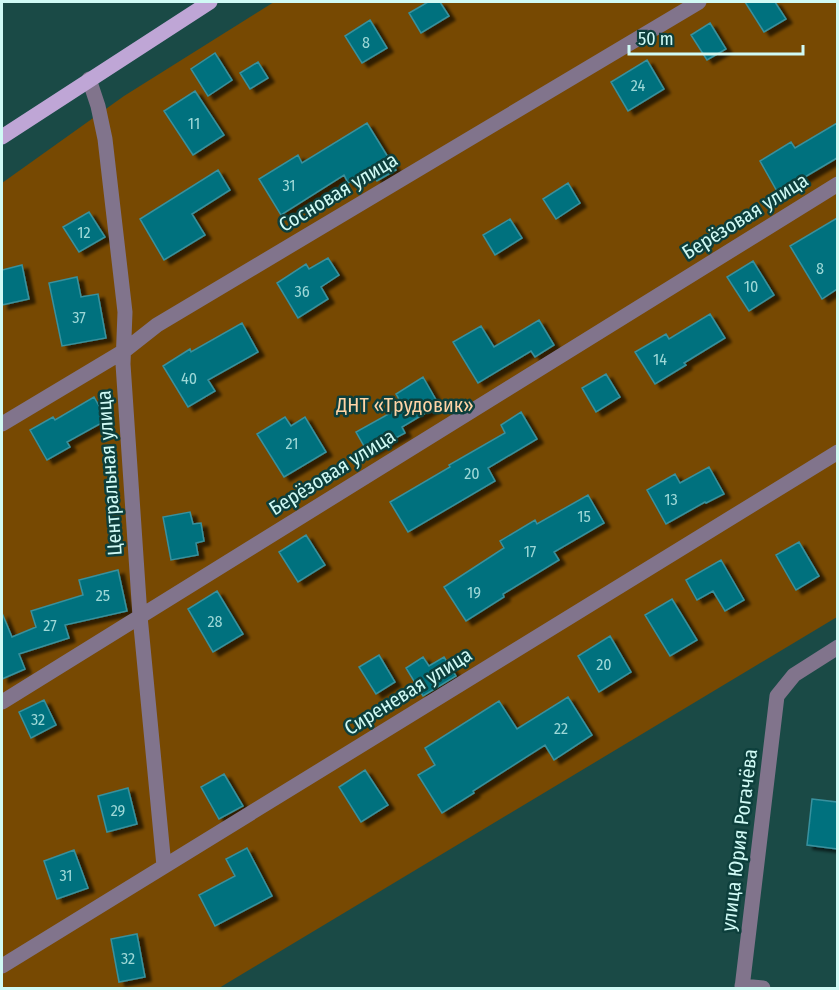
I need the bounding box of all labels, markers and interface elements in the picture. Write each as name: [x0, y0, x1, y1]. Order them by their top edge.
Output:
scale bar: [629, 18, 803, 56]
text: 50 m: [638, 28, 674, 50]
house number: 8: [362, 33, 370, 52]
house number: 24: [631, 76, 645, 95]
house number: 11: [188, 114, 200, 133]
street label: Сосновая улица: [274, 147, 402, 237]
street label: Берёзовая улица: [678, 168, 812, 264]
house number: 31: [282, 176, 296, 195]
house number: 12: [77, 223, 91, 242]
house number: 8: [816, 259, 824, 278]
house number: 10: [744, 277, 758, 296]
house number: 36: [294, 282, 310, 301]
house number: 37: [72, 308, 86, 327]
house number: 14: [653, 350, 667, 369]
house number: 40: [181, 369, 197, 388]
street label: Центральная улица: [91, 390, 127, 556]
park label: ДНТ «Трудовик»: [335, 393, 474, 417]
street label: Берёзовая улица: [265, 424, 399, 520]
house number: 21: [286, 434, 298, 453]
house number: 20: [464, 464, 480, 483]
house number: 13: [664, 490, 678, 509]
house number: 15: [577, 507, 591, 526]
house number: 17: [524, 542, 537, 561]
house number: 19: [467, 583, 481, 602]
house number: 25: [96, 586, 110, 605]
house number: 28: [207, 612, 223, 631]
house number: 27: [43, 616, 57, 635]
street label: Сиреневая улица: [340, 642, 476, 740]
house number: 20: [596, 655, 612, 674]
house number: 32: [31, 710, 45, 729]
house number: 22: [554, 719, 568, 738]
street label: улица Юрия Рогачёва: [716, 747, 762, 933]
house number: 29: [111, 801, 126, 820]
house number: 31: [59, 866, 73, 885]
house number: 32: [121, 949, 135, 968]

